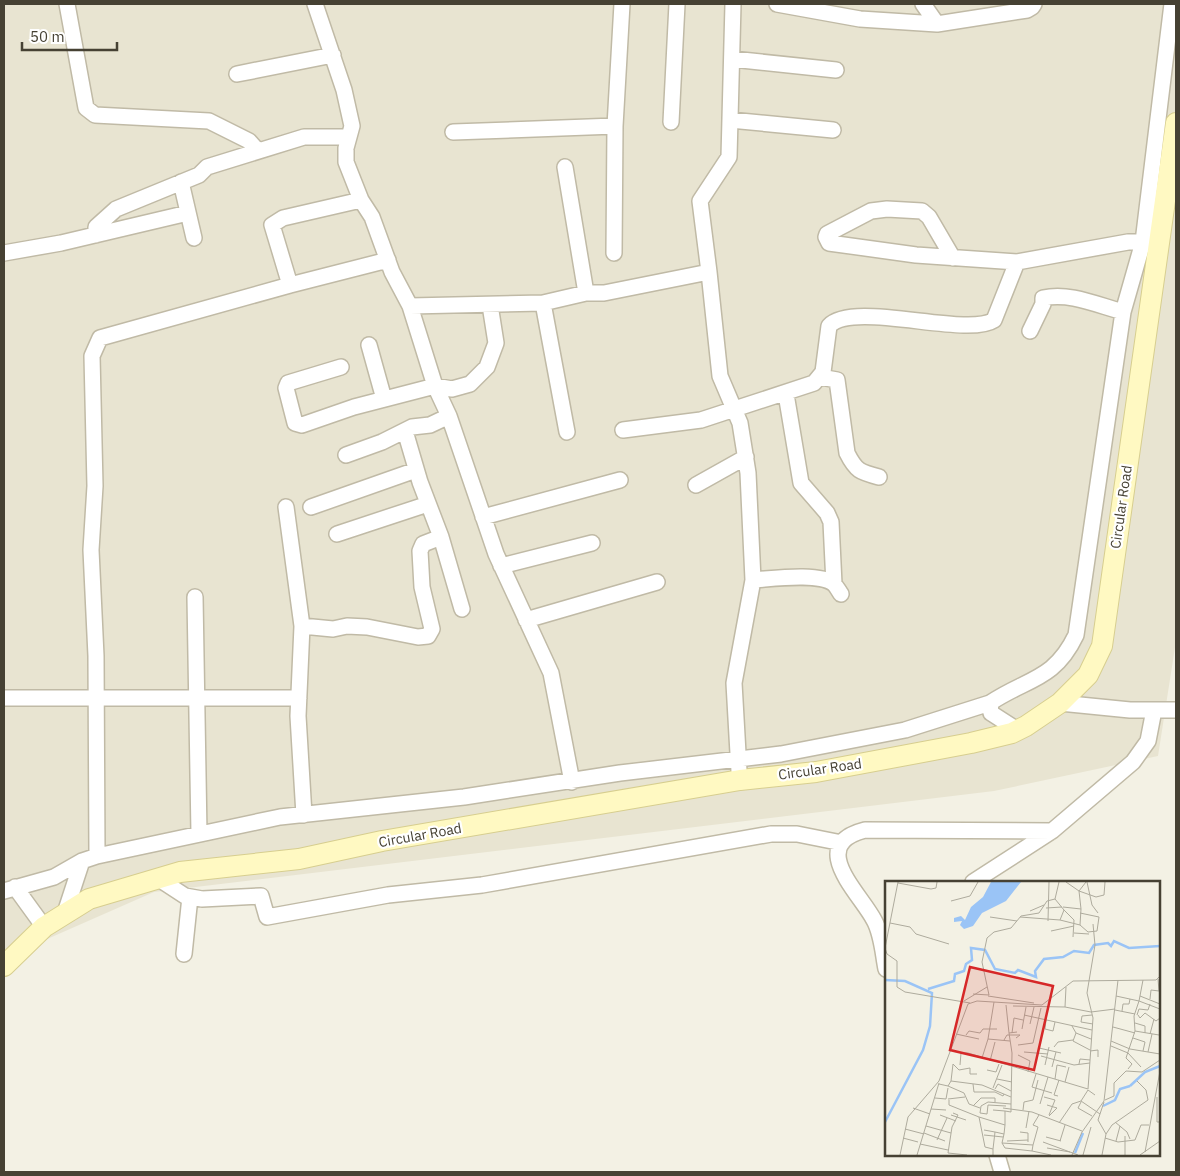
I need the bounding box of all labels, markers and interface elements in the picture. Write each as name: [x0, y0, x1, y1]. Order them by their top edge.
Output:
scale bar: [22, 20, 118, 52]
text: 50 m: [30, 27, 65, 46]
street label: Circular Road: [1106, 464, 1136, 550]
street label: Circular Road: [777, 754, 863, 784]
street label: Circular Road: [377, 819, 463, 851]
inset map: [885, 881, 1160, 1156]

